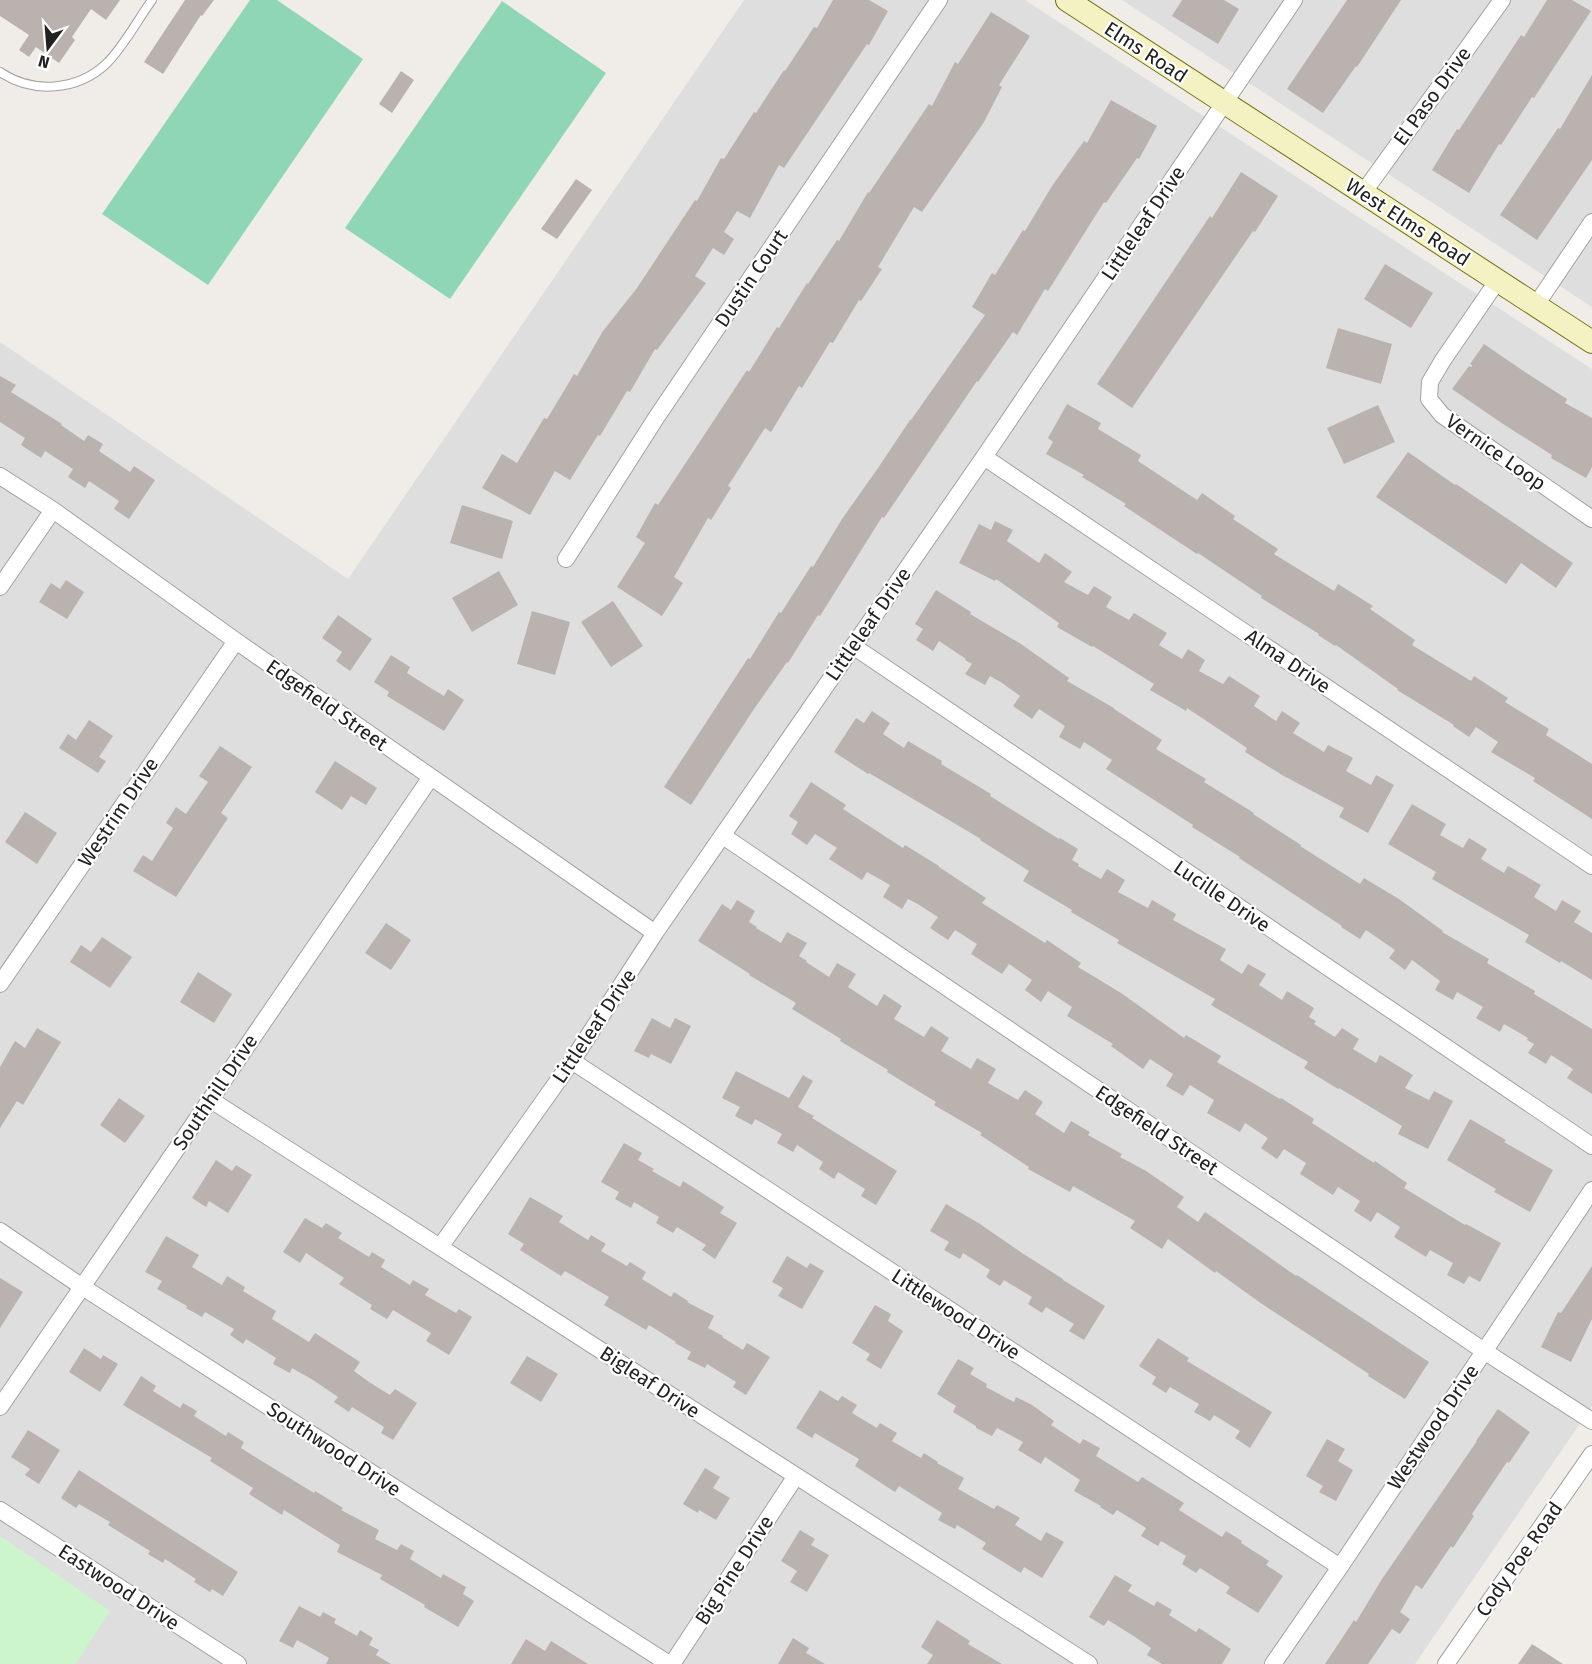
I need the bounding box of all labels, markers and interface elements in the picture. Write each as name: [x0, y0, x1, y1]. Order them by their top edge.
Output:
street label: Elms Road: [1100, 16, 1192, 88]
north arrow: [18, 18, 78, 78]
street label: El Paso Drive: [1388, 42, 1476, 150]
text: N: [36, 51, 52, 73]
street label: Littleleaf Drive: [1096, 161, 1190, 285]
street label: West Elms Road: [1341, 173, 1475, 271]
street label: Dustin Court: [710, 224, 793, 331]
street label: Vernice Loop: [1441, 409, 1551, 495]
street label: Littleleaf Drive: [820, 563, 916, 685]
street label: Alma Drive: [1241, 624, 1335, 698]
street label: Edgefield Street: [262, 654, 393, 756]
street label: Westrim Drive: [73, 753, 163, 871]
street label: Lucille Drive: [1169, 855, 1275, 937]
street label: Littleleaf Drive: [547, 964, 641, 1088]
street label: Southhill Drive: [167, 1030, 263, 1154]
street label: Edgefield Street: [1091, 1080, 1224, 1180]
street label: Littlewood Drive: [887, 1264, 1025, 1364]
street label: Bigleaf Drive: [595, 1341, 705, 1423]
street label: Westwood Drive: [1382, 1360, 1484, 1494]
street label: Southwood Drive: [262, 1397, 406, 1501]
street label: Cody Poe Road: [1471, 1497, 1567, 1621]
street label: Big Pine Drive: [690, 1511, 778, 1629]
street label: Eastwood Drive: [54, 1539, 184, 1635]

